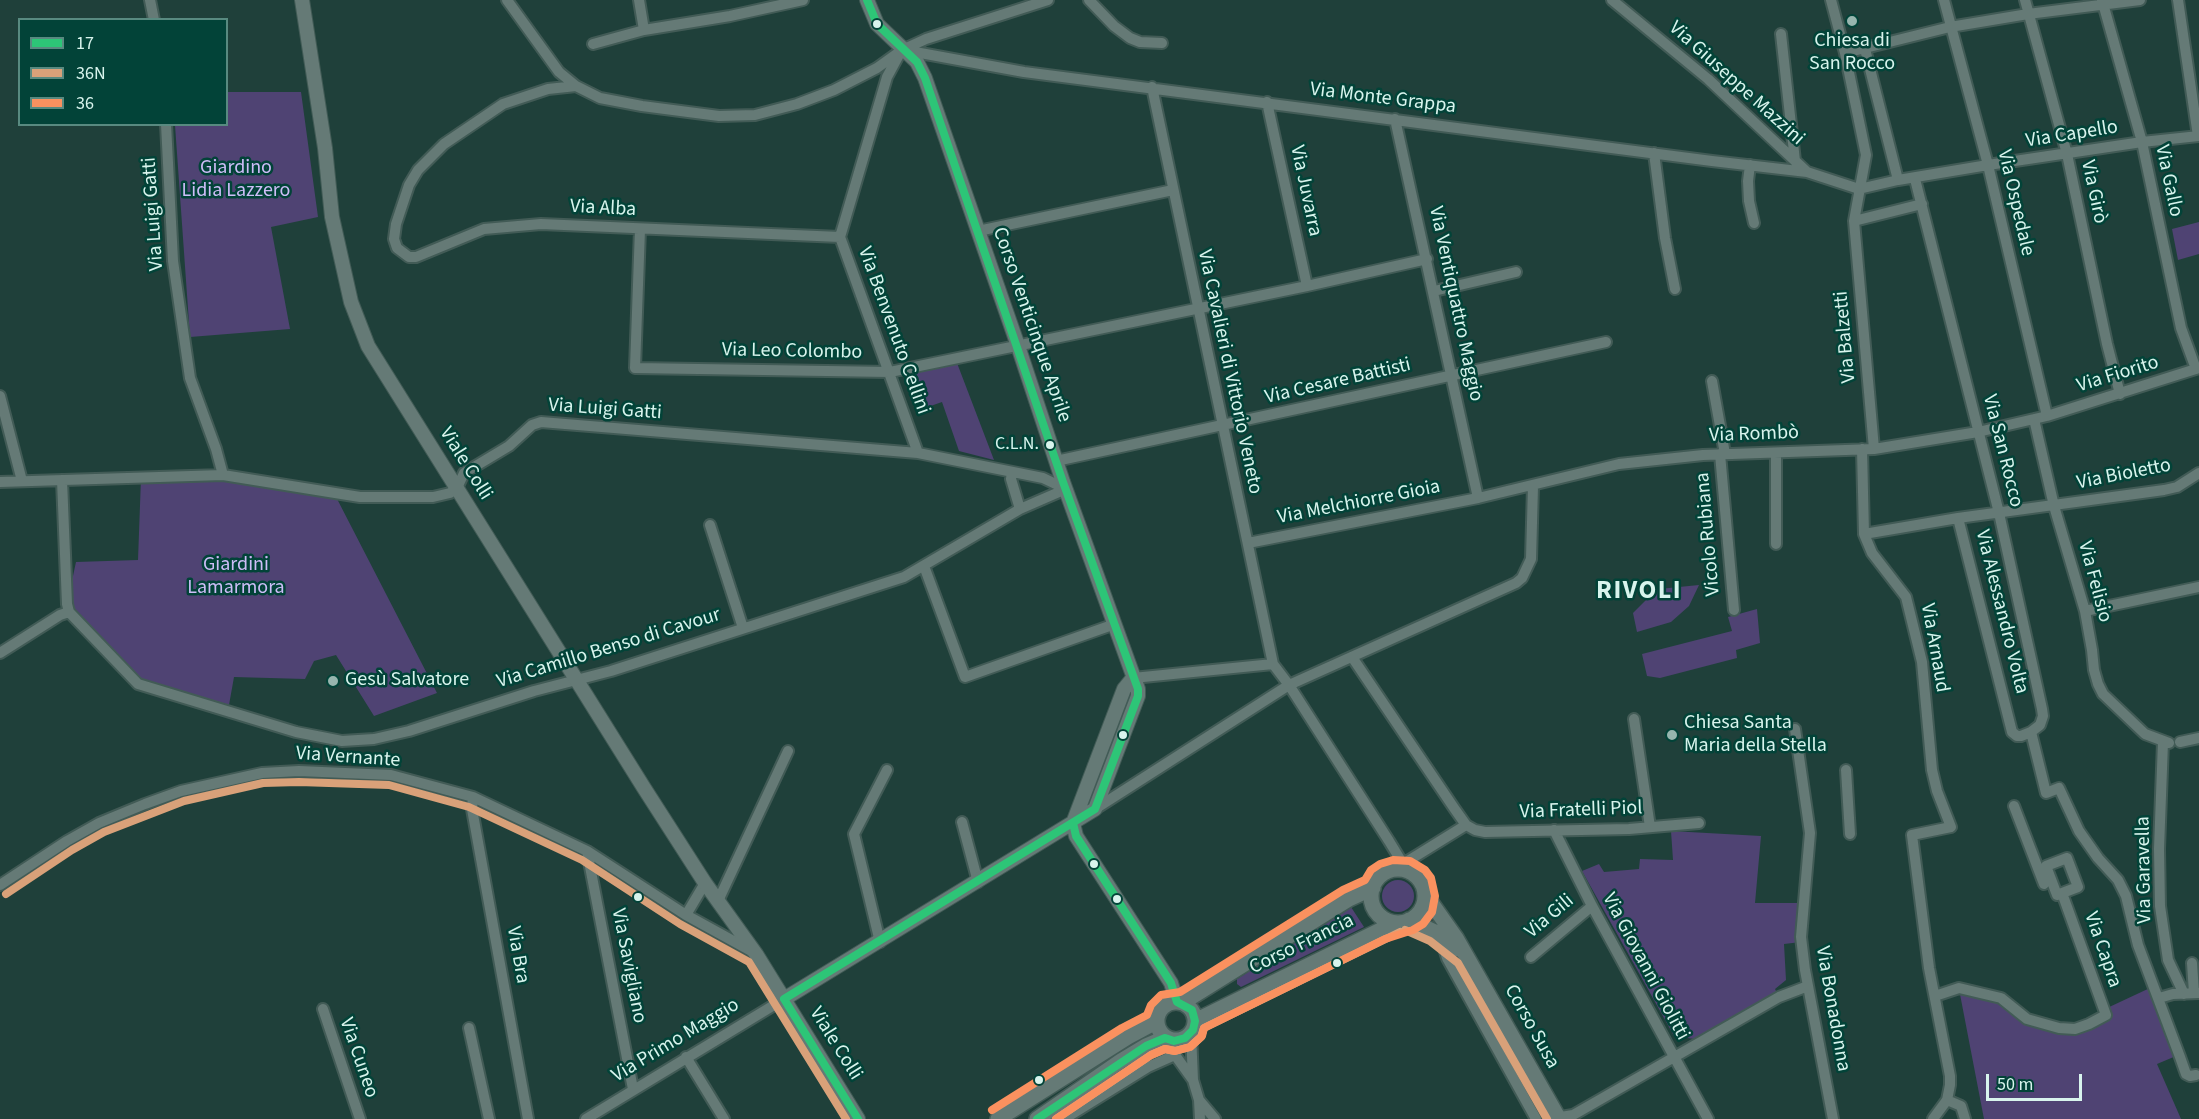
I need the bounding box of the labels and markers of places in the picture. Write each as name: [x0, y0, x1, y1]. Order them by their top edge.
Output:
marker: Chiesa di San Rocco: [1845, 14, 1859, 28]
unlabelled marker: [871, 18, 883, 30]
place label: Chiesa di San Rocco: [1809, 30, 1895, 77]
place label: C.L.N.: [995, 434, 1039, 456]
marker: C.L.N.: [1044, 439, 1056, 451]
place label: Gesù Salvatore: [345, 669, 469, 693]
marker: Gesù Salvatore: [326, 674, 340, 688]
place label: Chiesa Santa Maria della Stella: [1684, 712, 1827, 759]
marker: Chiesa Santa Maria della Stella: [1665, 728, 1679, 742]
unlabelled marker: [1117, 729, 1129, 741]
unlabelled marker: [1088, 858, 1100, 870]
unlabelled marker: [632, 891, 644, 903]
unlabelled marker: [1111, 893, 1123, 905]
unlabelled marker: [1331, 957, 1343, 969]
unlabelled marker: [1033, 1074, 1045, 1086]

